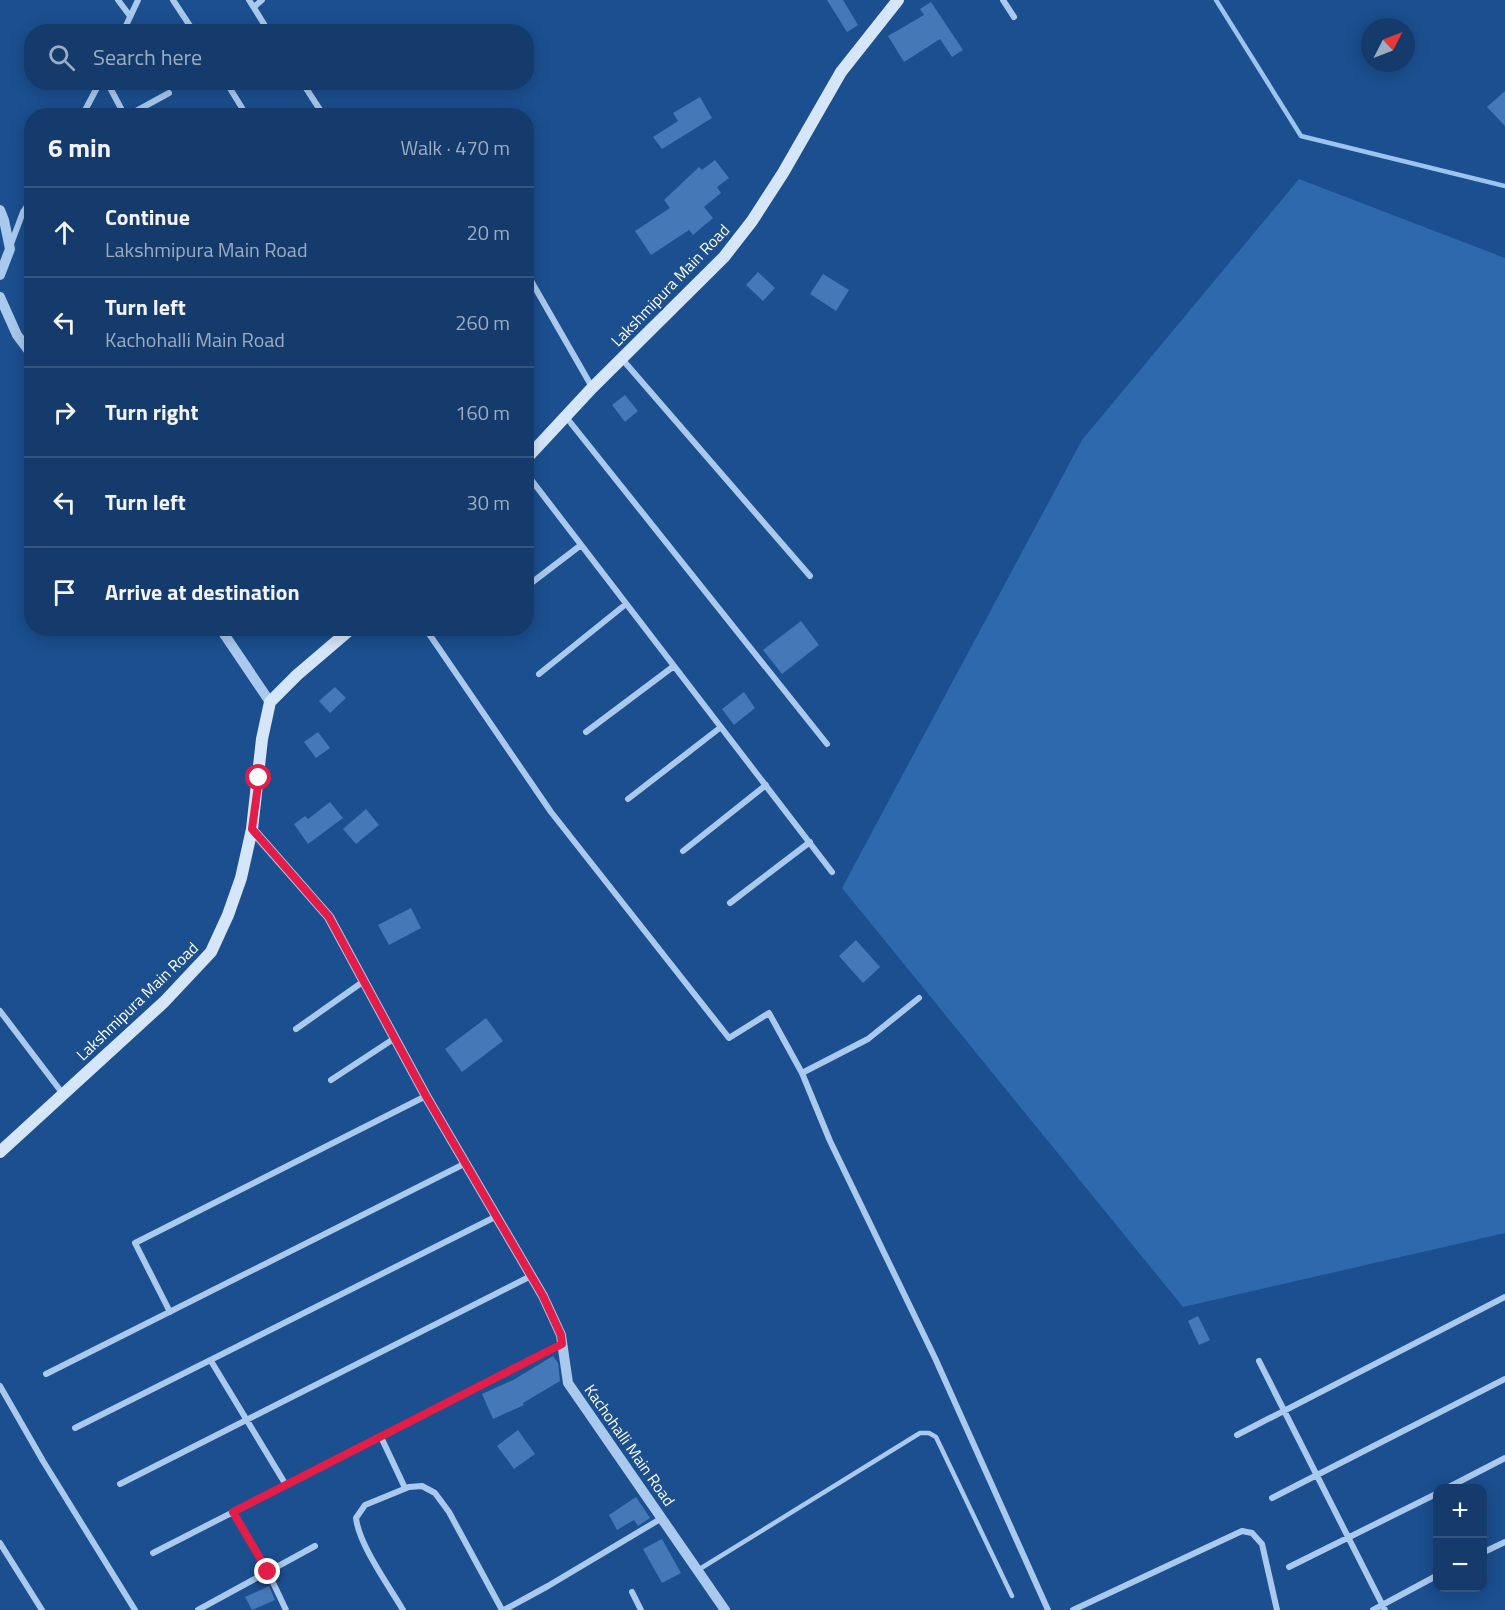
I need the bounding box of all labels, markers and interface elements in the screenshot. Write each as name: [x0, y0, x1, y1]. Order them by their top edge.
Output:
north arrow: [1361, 18, 1415, 72]
search box: [24, 24, 534, 90]
text: Search here: [93, 40, 202, 74]
icon: search: [45, 41, 78, 74]
text: 6 min: [48, 128, 111, 167]
text: Walk · 470 m: [401, 132, 510, 163]
text: Continue: [105, 200, 190, 234]
icon: ahead: [48, 216, 81, 249]
text: 20 m: [466, 217, 510, 248]
street label: Lakshmipura Main Road: [605, 218, 735, 352]
text: Lakshmipura Main Road: [105, 234, 307, 265]
text: Turn left: [105, 290, 186, 324]
icon: left: [48, 306, 81, 339]
text: 260 m: [455, 307, 510, 338]
text: Kachohalli Main Road: [105, 324, 285, 355]
text: Turn right: [105, 395, 199, 429]
icon: right: [48, 396, 81, 429]
text: 160 m: [455, 397, 510, 428]
text: Turn left: [105, 485, 186, 519]
icon: left: [48, 486, 81, 519]
text: 30 m: [466, 487, 510, 518]
text: Arrive at destination: [105, 575, 300, 609]
icon: arrive: [48, 576, 81, 609]
route start: [245, 764, 271, 790]
street label: Lakshmipura Main Road: [70, 936, 204, 1066]
street label: Kachohalli Main Road: [579, 1379, 681, 1511]
map controls: [1433, 1484, 1487, 1592]
button: +: [1433, 1484, 1487, 1538]
button: −: [1433, 1538, 1487, 1592]
route end: [254, 1558, 280, 1584]

